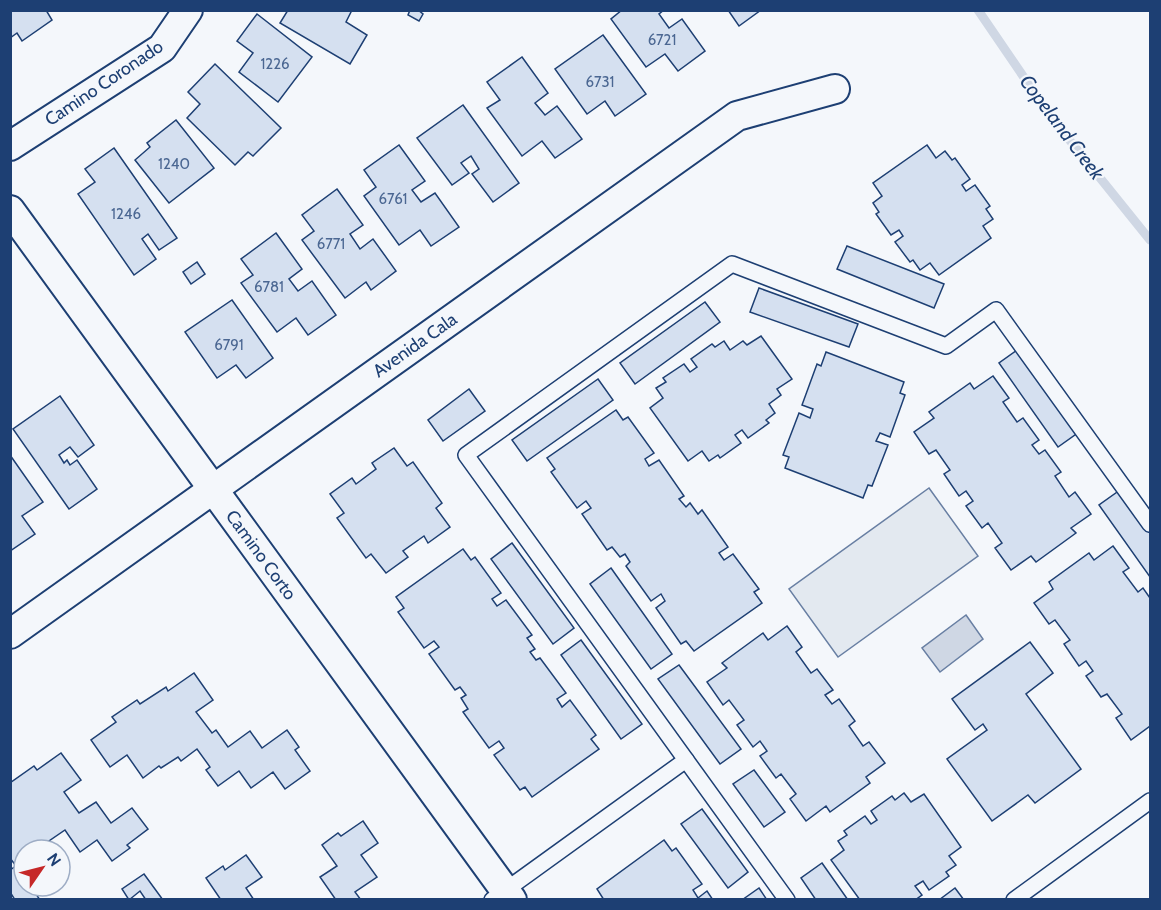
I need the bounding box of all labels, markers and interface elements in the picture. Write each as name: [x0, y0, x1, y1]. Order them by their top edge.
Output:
house number: 6721: [648, 31, 676, 49]
street label: Camino Coronado: [41, 35, 167, 131]
house number: 1226: [260, 55, 290, 73]
water label: Copeland Creek: [1015, 70, 1110, 185]
house number: 6731: [586, 73, 614, 91]
house number: 1240: [158, 155, 190, 173]
house number: 6761: [379, 190, 407, 208]
house number: 1246: [111, 205, 141, 223]
house number: 6771: [317, 235, 345, 253]
house number: 6781: [254, 278, 284, 296]
street label: Avenida Cala: [369, 308, 462, 382]
house number: 6791: [214, 336, 244, 354]
street label: Camino Corto: [221, 506, 301, 604]
north arrow: [12, 838, 72, 898]
text: N: [43, 850, 65, 870]

